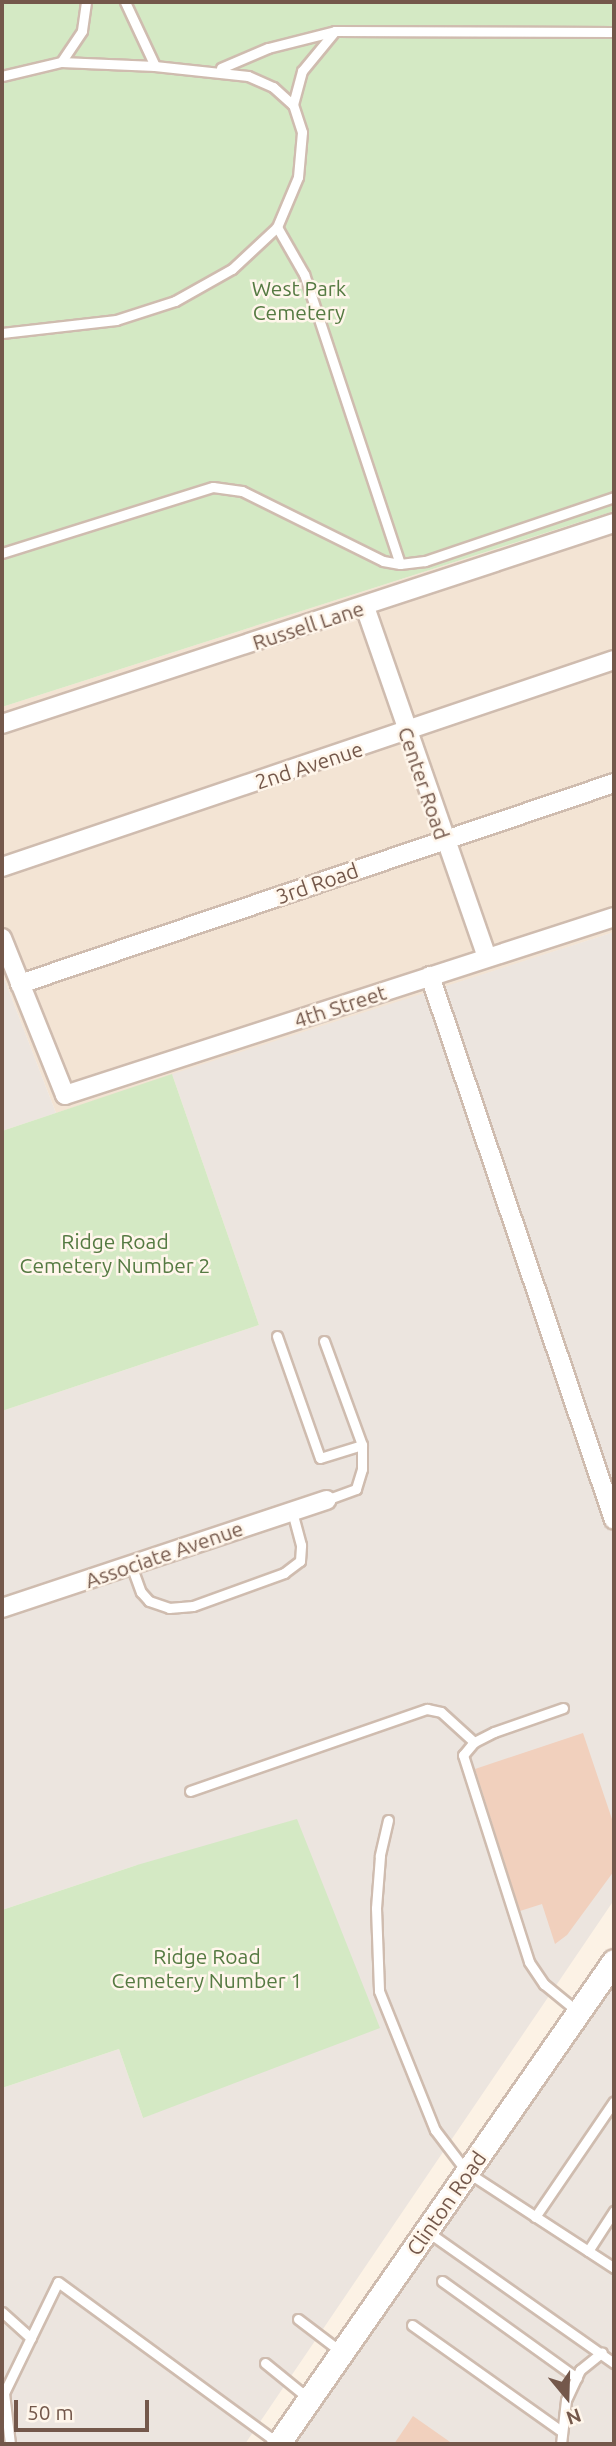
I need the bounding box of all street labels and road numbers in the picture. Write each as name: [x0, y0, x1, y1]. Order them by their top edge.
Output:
street label: Russell Lane: [249, 595, 367, 655]
street label: Center Road: [393, 723, 455, 843]
street label: 2nd Avenue: [252, 736, 366, 794]
street label: 3rd Road: [273, 857, 361, 909]
street label: 4th Street: [291, 979, 389, 1033]
street label: Associate Avenue: [82, 1515, 246, 1593]
street label: Clinton Road: [401, 2146, 491, 2260]

